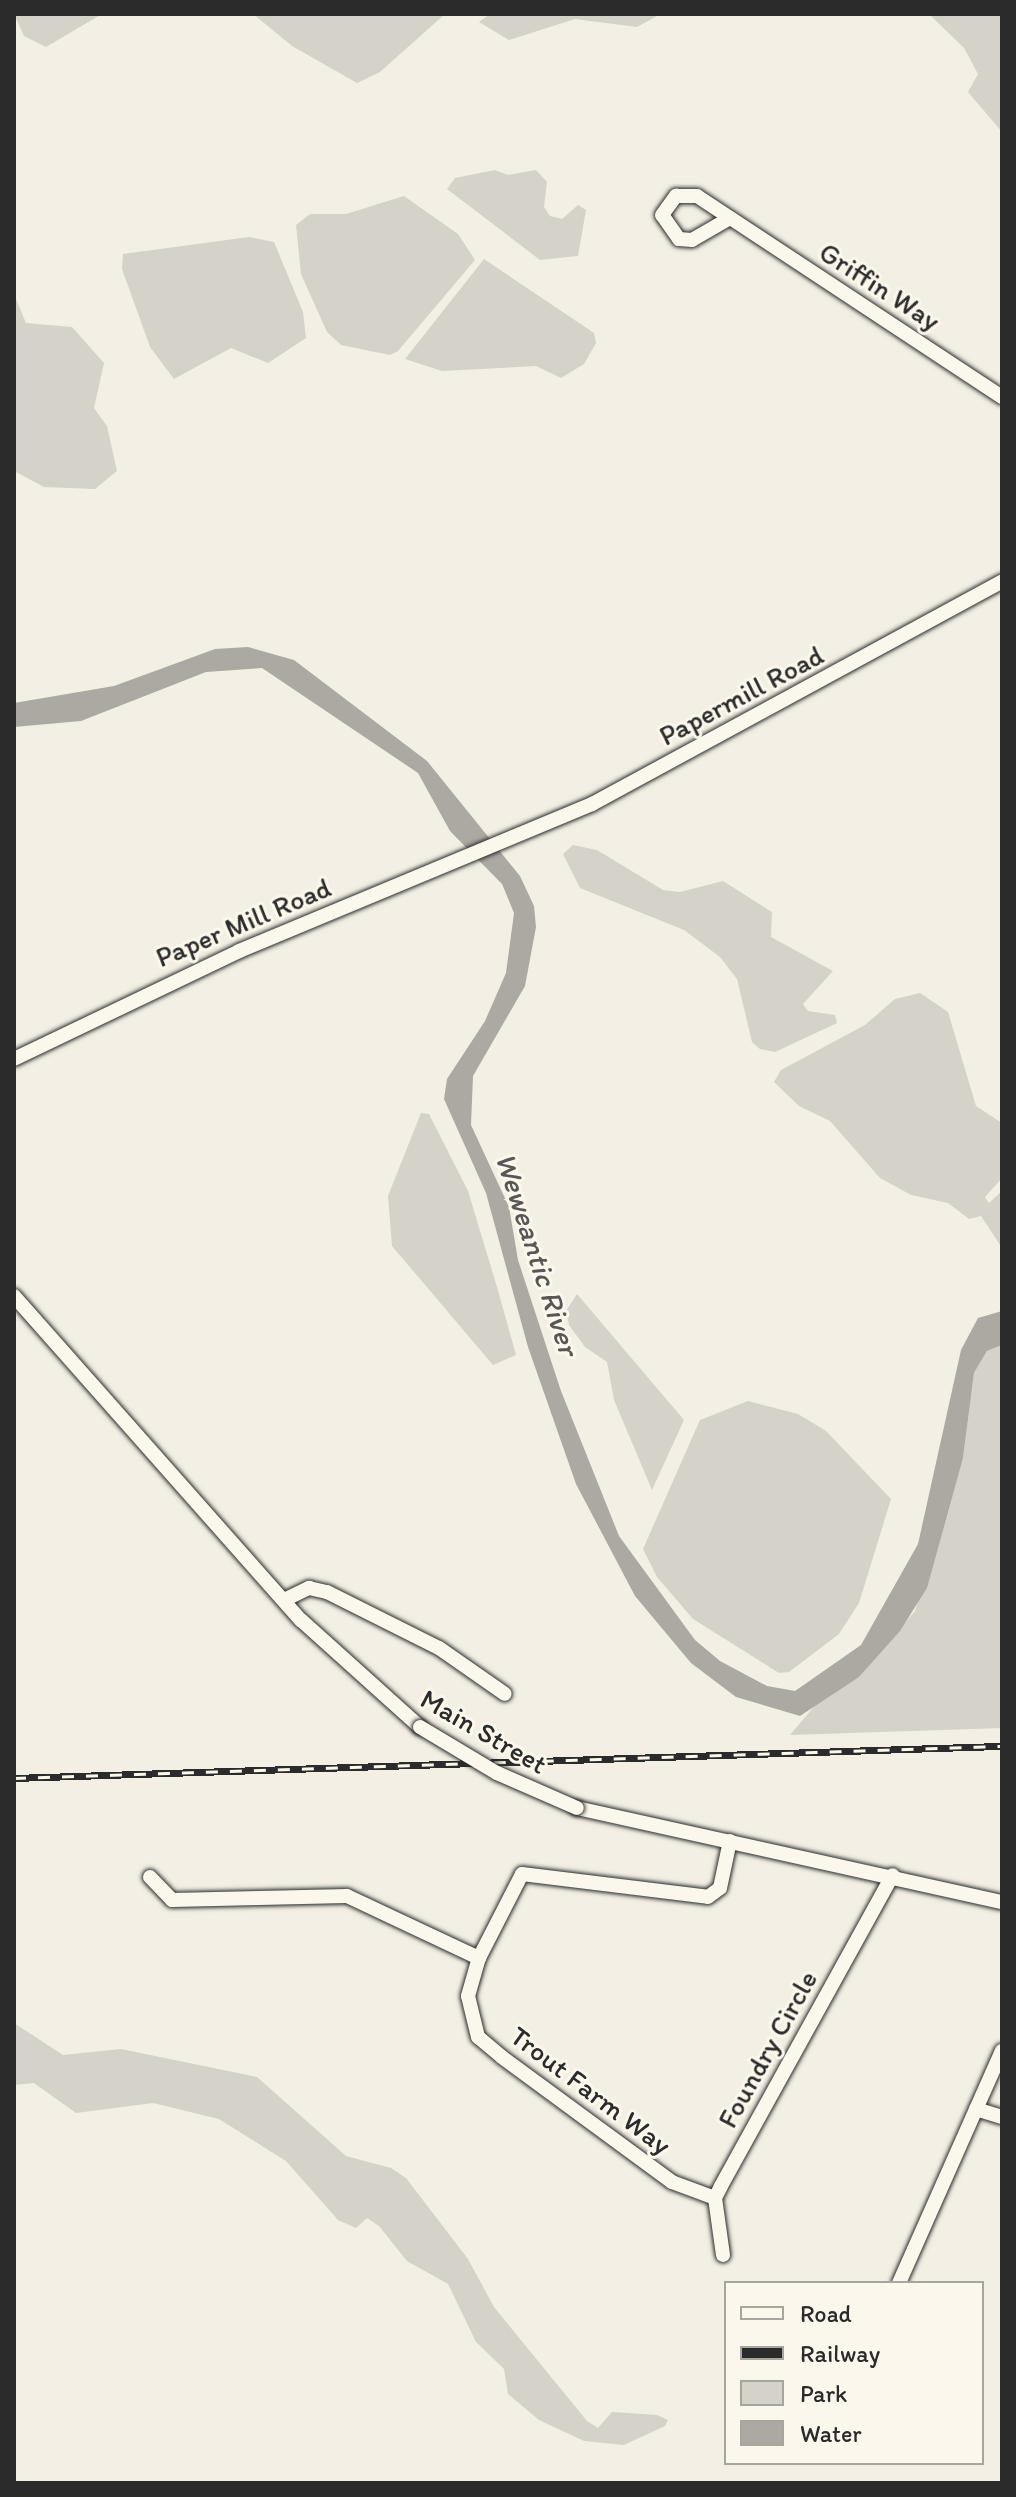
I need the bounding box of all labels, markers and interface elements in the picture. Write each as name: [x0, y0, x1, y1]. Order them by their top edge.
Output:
street label: Griffin Way: [813, 235, 947, 337]
street label: Papermill Road: [653, 638, 829, 752]
street label: Paper Mill Road: [151, 870, 335, 974]
water label: Weweantic River: [487, 1148, 587, 1360]
street label: Main Street: [415, 1681, 553, 1781]
street label: Foundry Circle: [710, 1964, 824, 2134]
street label: Trout Farm Way: [505, 2020, 677, 2160]
legend: [724, 2281, 984, 2465]
text: Road: [800, 2299, 852, 2328]
text: Railway: [800, 2339, 880, 2368]
text: Park: [800, 2379, 847, 2408]
text: Water: [800, 2419, 862, 2448]

